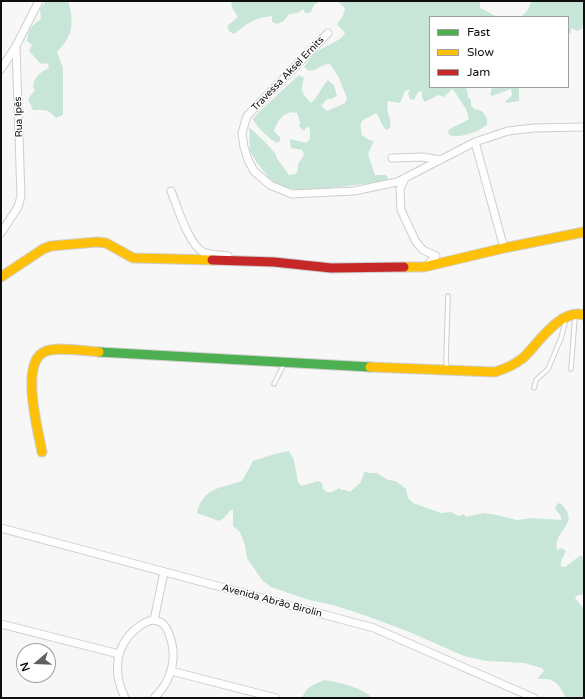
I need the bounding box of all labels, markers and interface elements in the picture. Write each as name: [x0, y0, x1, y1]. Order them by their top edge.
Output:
legend: [429, 16, 569, 88]
text: Fast: [467, 25, 490, 39]
street label: Travessa Aksel Ernits: [249, 34, 327, 114]
text: Slow: [467, 45, 494, 59]
text: Jam: [467, 65, 490, 79]
street label: Rua Ipês: [12, 96, 26, 138]
street label: Avenida Abrão Birolin: [221, 582, 323, 620]
north arrow: [16, 643, 56, 683]
text: N: [18, 660, 33, 673]

